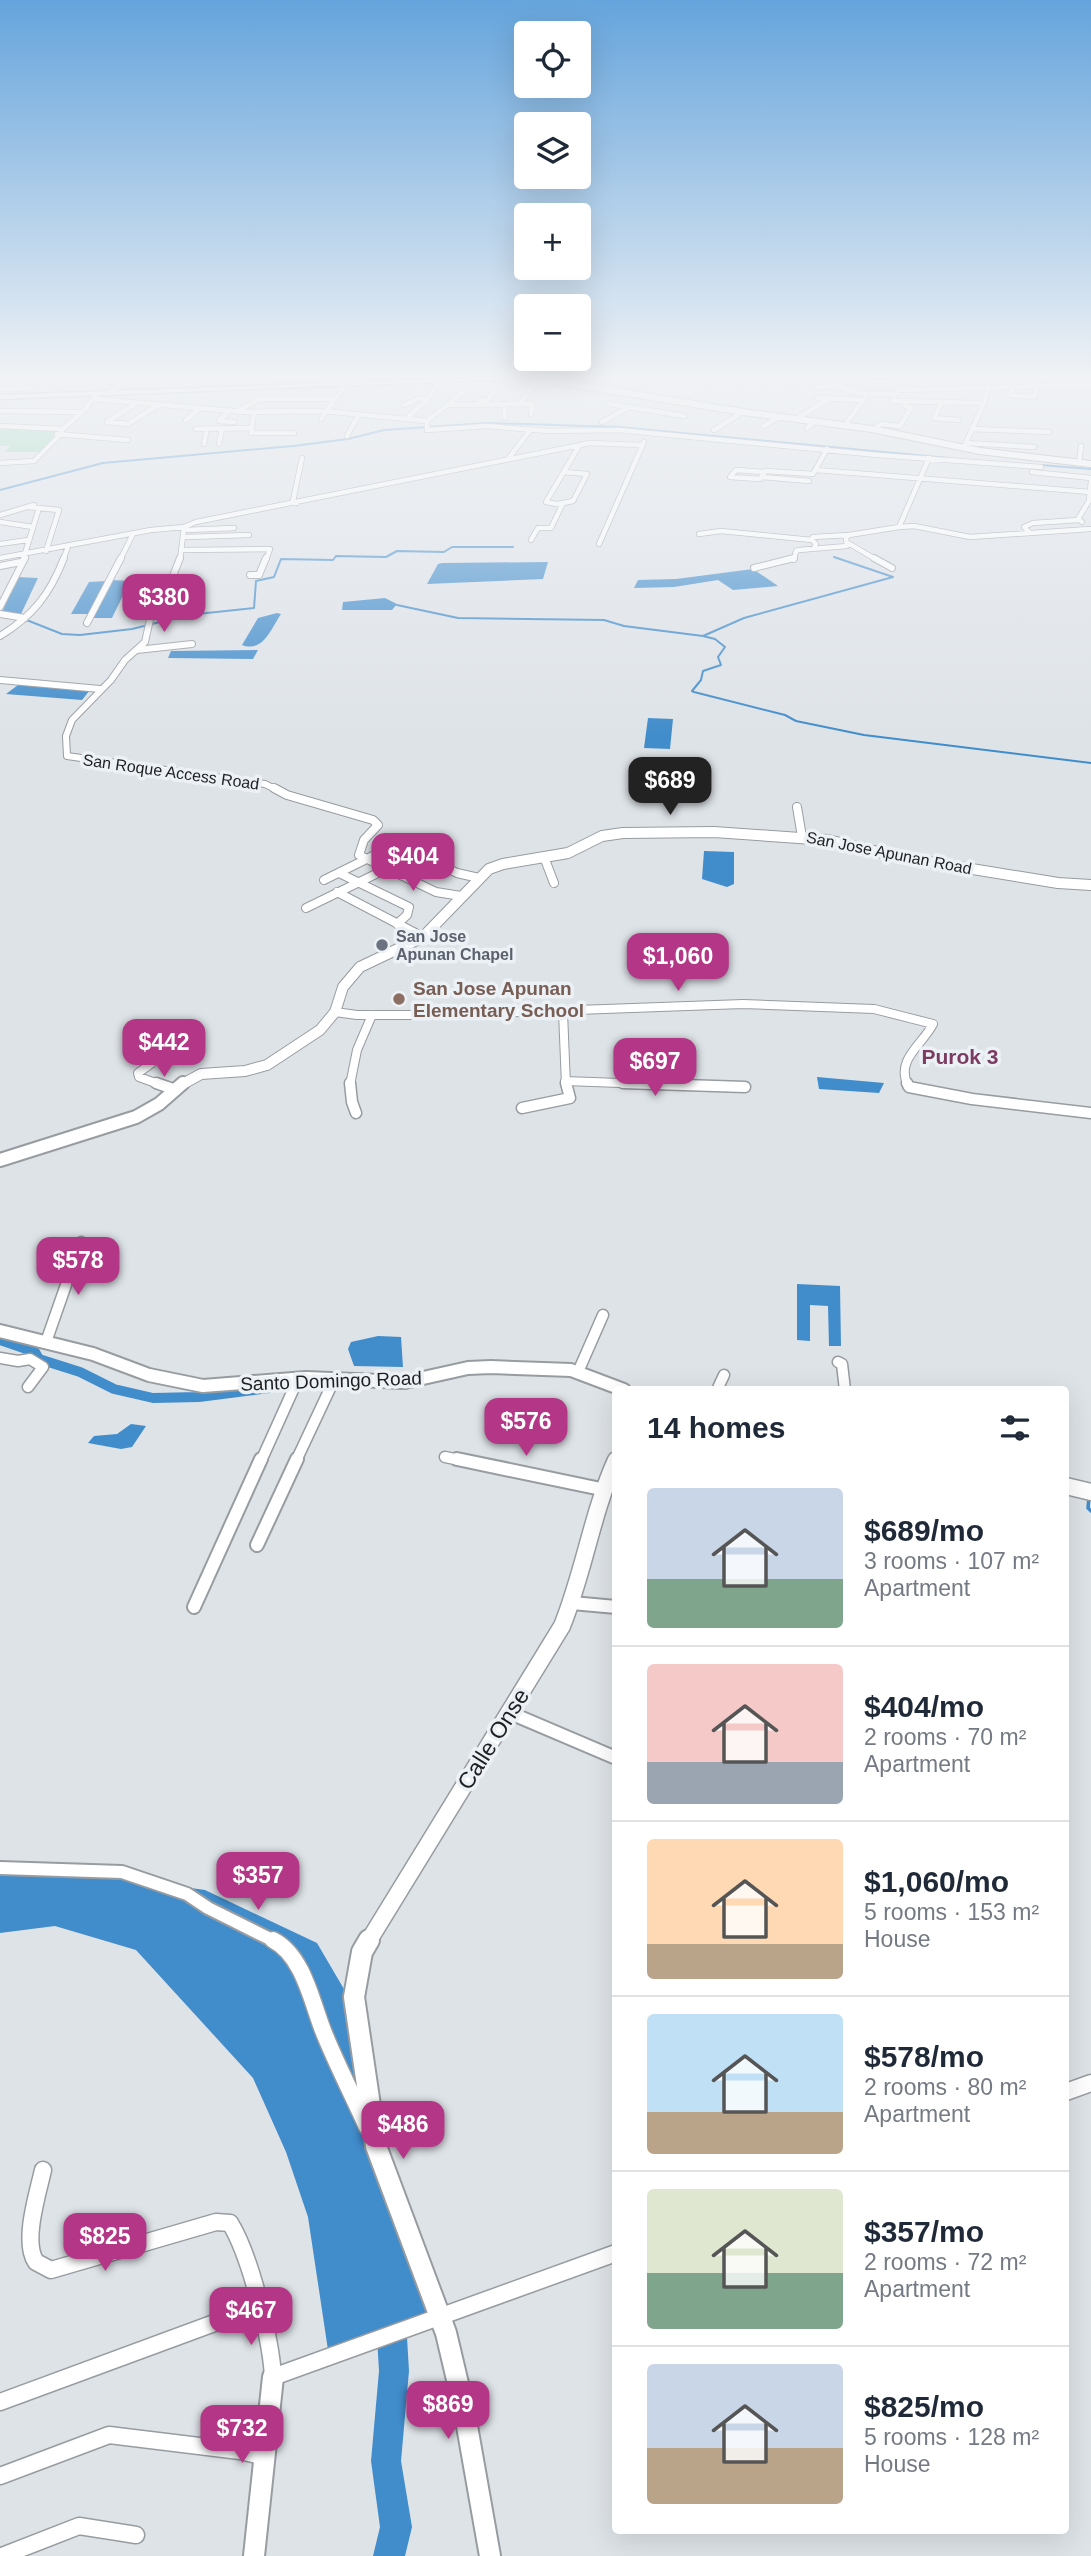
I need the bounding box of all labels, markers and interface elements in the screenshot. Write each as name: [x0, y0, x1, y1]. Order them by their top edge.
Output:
map controls: [514, 21, 591, 371]
button: locate: [514, 21, 591, 98]
button: layers: [514, 112, 591, 189]
button: +: [514, 203, 591, 280]
button: −: [514, 294, 591, 371]
pin: $380: [123, 574, 205, 634]
text: $380: [138, 584, 190, 610]
street label: San Roque Access Road: [82, 751, 260, 793]
pin: $689: [629, 758, 711, 817]
text: $689: [644, 767, 696, 793]
street label: San Jose Apunan Road: [805, 829, 973, 877]
pin: $404: [372, 834, 454, 893]
text: $404: [387, 843, 439, 869]
place label: San Jose Apunan Chapel: [396, 928, 513, 963]
pin: $1,060: [621, 934, 735, 993]
marker: San Jose Apunan Chapel: [374, 937, 390, 953]
text: $1,060: [643, 943, 713, 969]
place label: San Jose Apunan Elementary School: [413, 978, 584, 1021]
marker: San Jose Apunan Elementary School: [391, 991, 407, 1007]
pin: $442: [123, 1020, 205, 1079]
text: $442: [138, 1029, 190, 1055]
pin: $697: [614, 1038, 696, 1098]
district label: Purok 3: [921, 1045, 999, 1068]
text: $697: [629, 1048, 681, 1074]
pin: $578: [37, 1238, 119, 1297]
text: $578: [52, 1247, 104, 1273]
street label: Santo Domingo Road: [240, 1367, 422, 1395]
pin: $576: [485, 1398, 567, 1458]
text: $576: [500, 1408, 552, 1434]
icon: filters: [996, 1409, 1034, 1447]
text: 14 homes: [647, 1411, 785, 1444]
text: $689/mo: [864, 1514, 984, 1547]
icon: home: [703, 1516, 787, 1600]
text: 3 rooms · 107 m²: [864, 1548, 1039, 1574]
text: Apartment: [864, 1575, 970, 1601]
street label: Calle Onse: [452, 1684, 534, 1794]
text: $404/mo: [864, 1690, 984, 1723]
icon: home: [703, 1692, 787, 1776]
text: 2 rooms · 70 m²: [864, 1724, 1026, 1750]
text: Apartment: [864, 1751, 970, 1777]
pin: $357: [217, 1853, 299, 1912]
text: $357: [232, 1862, 284, 1888]
text: $1,060/mo: [864, 1865, 1009, 1898]
icon: home: [703, 1867, 787, 1951]
text: 5 rooms · 153 m²: [864, 1899, 1039, 1925]
text: House: [864, 1926, 930, 1952]
text: $578/mo: [864, 2040, 984, 2073]
icon: home: [703, 2042, 787, 2126]
text: 2 rooms · 80 m²: [864, 2074, 1026, 2100]
text: Apartment: [864, 2101, 970, 2127]
pin: $486: [362, 2102, 444, 2161]
text: $486: [377, 2111, 429, 2137]
pin: $825: [64, 2214, 146, 2273]
text: $357/mo: [864, 2215, 984, 2248]
icon: home: [703, 2217, 787, 2301]
text: $825: [79, 2223, 131, 2249]
text: 2 rooms · 72 m²: [864, 2249, 1026, 2275]
text: Apartment: [864, 2276, 970, 2302]
pin: $467: [210, 2288, 292, 2347]
text: $467: [225, 2297, 277, 2323]
pin: $869: [407, 2382, 489, 2441]
text: $825/mo: [864, 2390, 984, 2423]
text: $869: [422, 2391, 474, 2417]
icon: home: [703, 2392, 787, 2476]
pin: $732: [201, 2406, 283, 2465]
text: $732: [216, 2415, 268, 2441]
text: 5 rooms · 128 m²: [864, 2424, 1039, 2450]
text: House: [864, 2451, 930, 2477]

